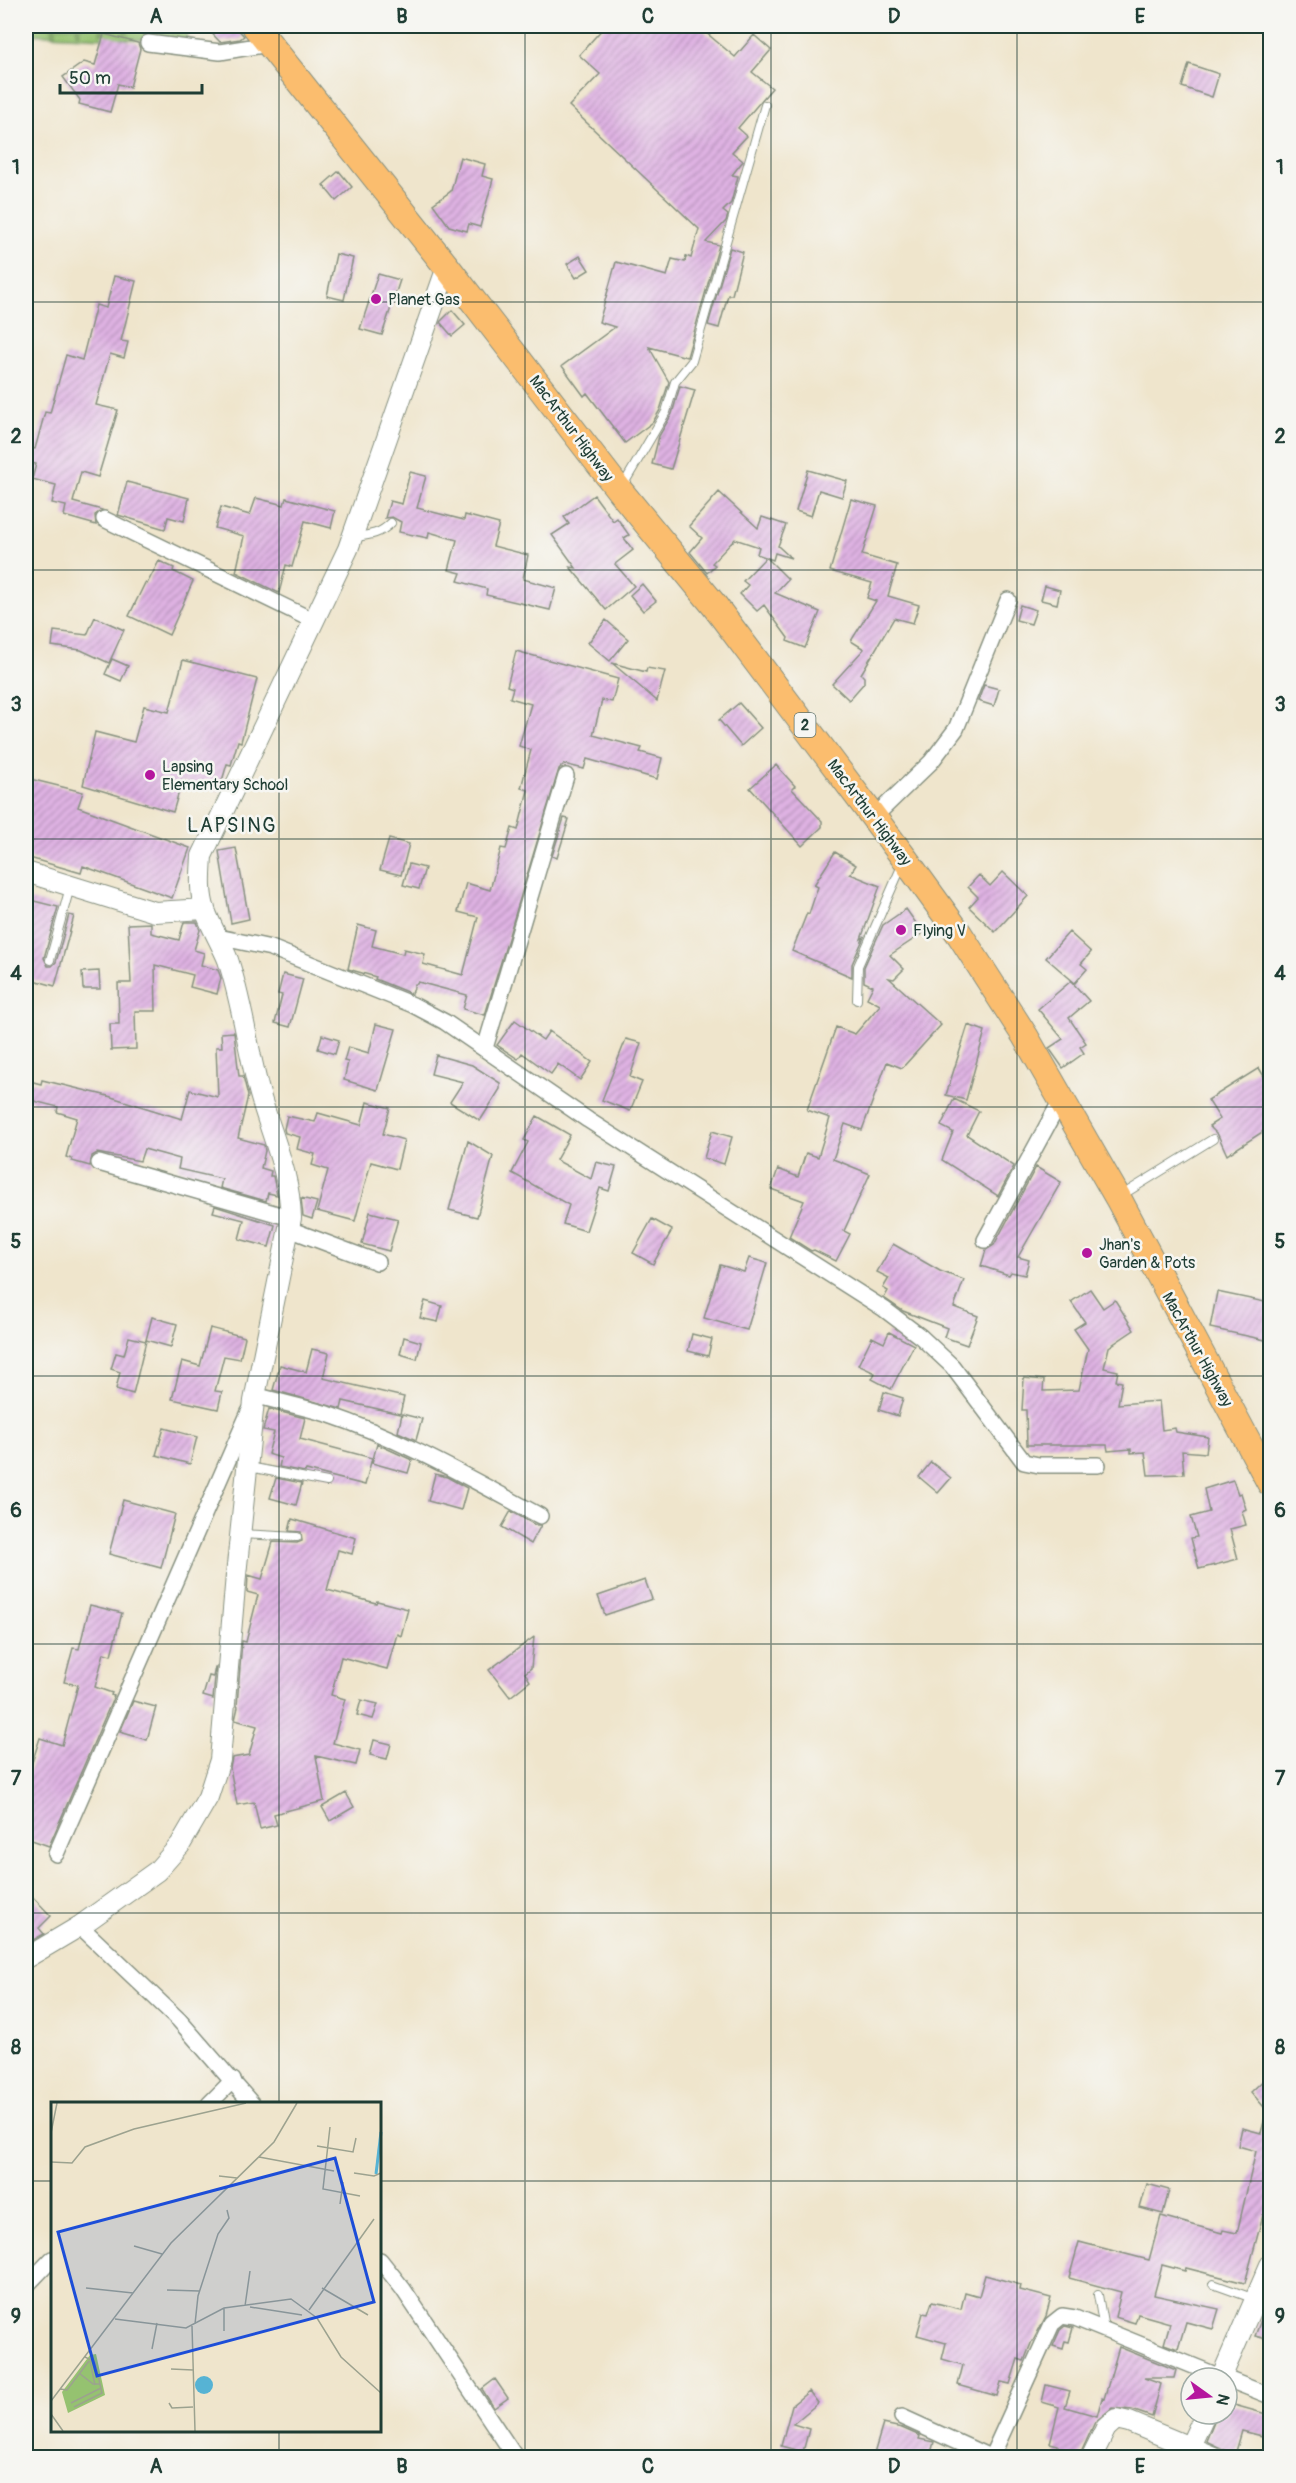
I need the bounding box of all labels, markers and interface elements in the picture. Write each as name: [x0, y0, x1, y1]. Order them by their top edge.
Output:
text: A: [150, 4, 163, 29]
text: B: [396, 4, 408, 29]
text: C: [642, 4, 654, 29]
text: D: [888, 4, 901, 29]
text: E: [1135, 4, 1146, 29]
scale bar: [60, 57, 202, 95]
text: 50 m: [69, 67, 111, 90]
text: 1: [12, 155, 20, 180]
text: 1: [1276, 155, 1284, 180]
place label: Planet Gas: [388, 290, 460, 310]
marker: Planet Gas: [369, 292, 383, 306]
street label: MacArthur Highway: [525, 371, 618, 486]
text: 2: [10, 424, 22, 449]
text: 2: [1274, 424, 1286, 449]
text: 3: [10, 692, 22, 717]
text: 3: [1274, 692, 1286, 717]
road number: 2: [794, 713, 816, 737]
street label: MacArthur Highway: [823, 755, 916, 870]
place label: Lapsing Elementary School: [162, 757, 288, 795]
marker: Lapsing Elementary School: [143, 768, 157, 782]
district label: LAPSING: [187, 813, 277, 838]
place label: Flying V: [913, 921, 966, 941]
marker: Flying V: [894, 923, 908, 937]
text: 4: [10, 961, 22, 986]
text: 4: [1274, 961, 1286, 986]
text: 5: [11, 1229, 22, 1254]
text: 5: [1275, 1229, 1286, 1254]
place label: Jhan's Garden & Pots: [1099, 1235, 1195, 1273]
marker: Jhan's Garden & Pots: [1080, 1246, 1094, 1260]
street label: MacArthur Highway: [1157, 1289, 1237, 1411]
text: 6: [10, 1498, 22, 1523]
text: 6: [1274, 1498, 1286, 1523]
text: 7: [11, 1766, 22, 1791]
text: 7: [1275, 1766, 1286, 1791]
text: 8: [11, 2035, 21, 2060]
text: 8: [1275, 2035, 1285, 2060]
inset map: [51, 2102, 381, 2432]
text: 9: [11, 2304, 21, 2329]
text: 9: [1275, 2304, 1285, 2329]
north arrow: [1179, 2366, 1239, 2426]
text: N: [1211, 2392, 1234, 2408]
text: A: [150, 2454, 163, 2479]
text: B: [396, 2454, 408, 2479]
text: C: [642, 2454, 654, 2479]
text: D: [888, 2454, 901, 2479]
text: E: [1135, 2454, 1146, 2479]

